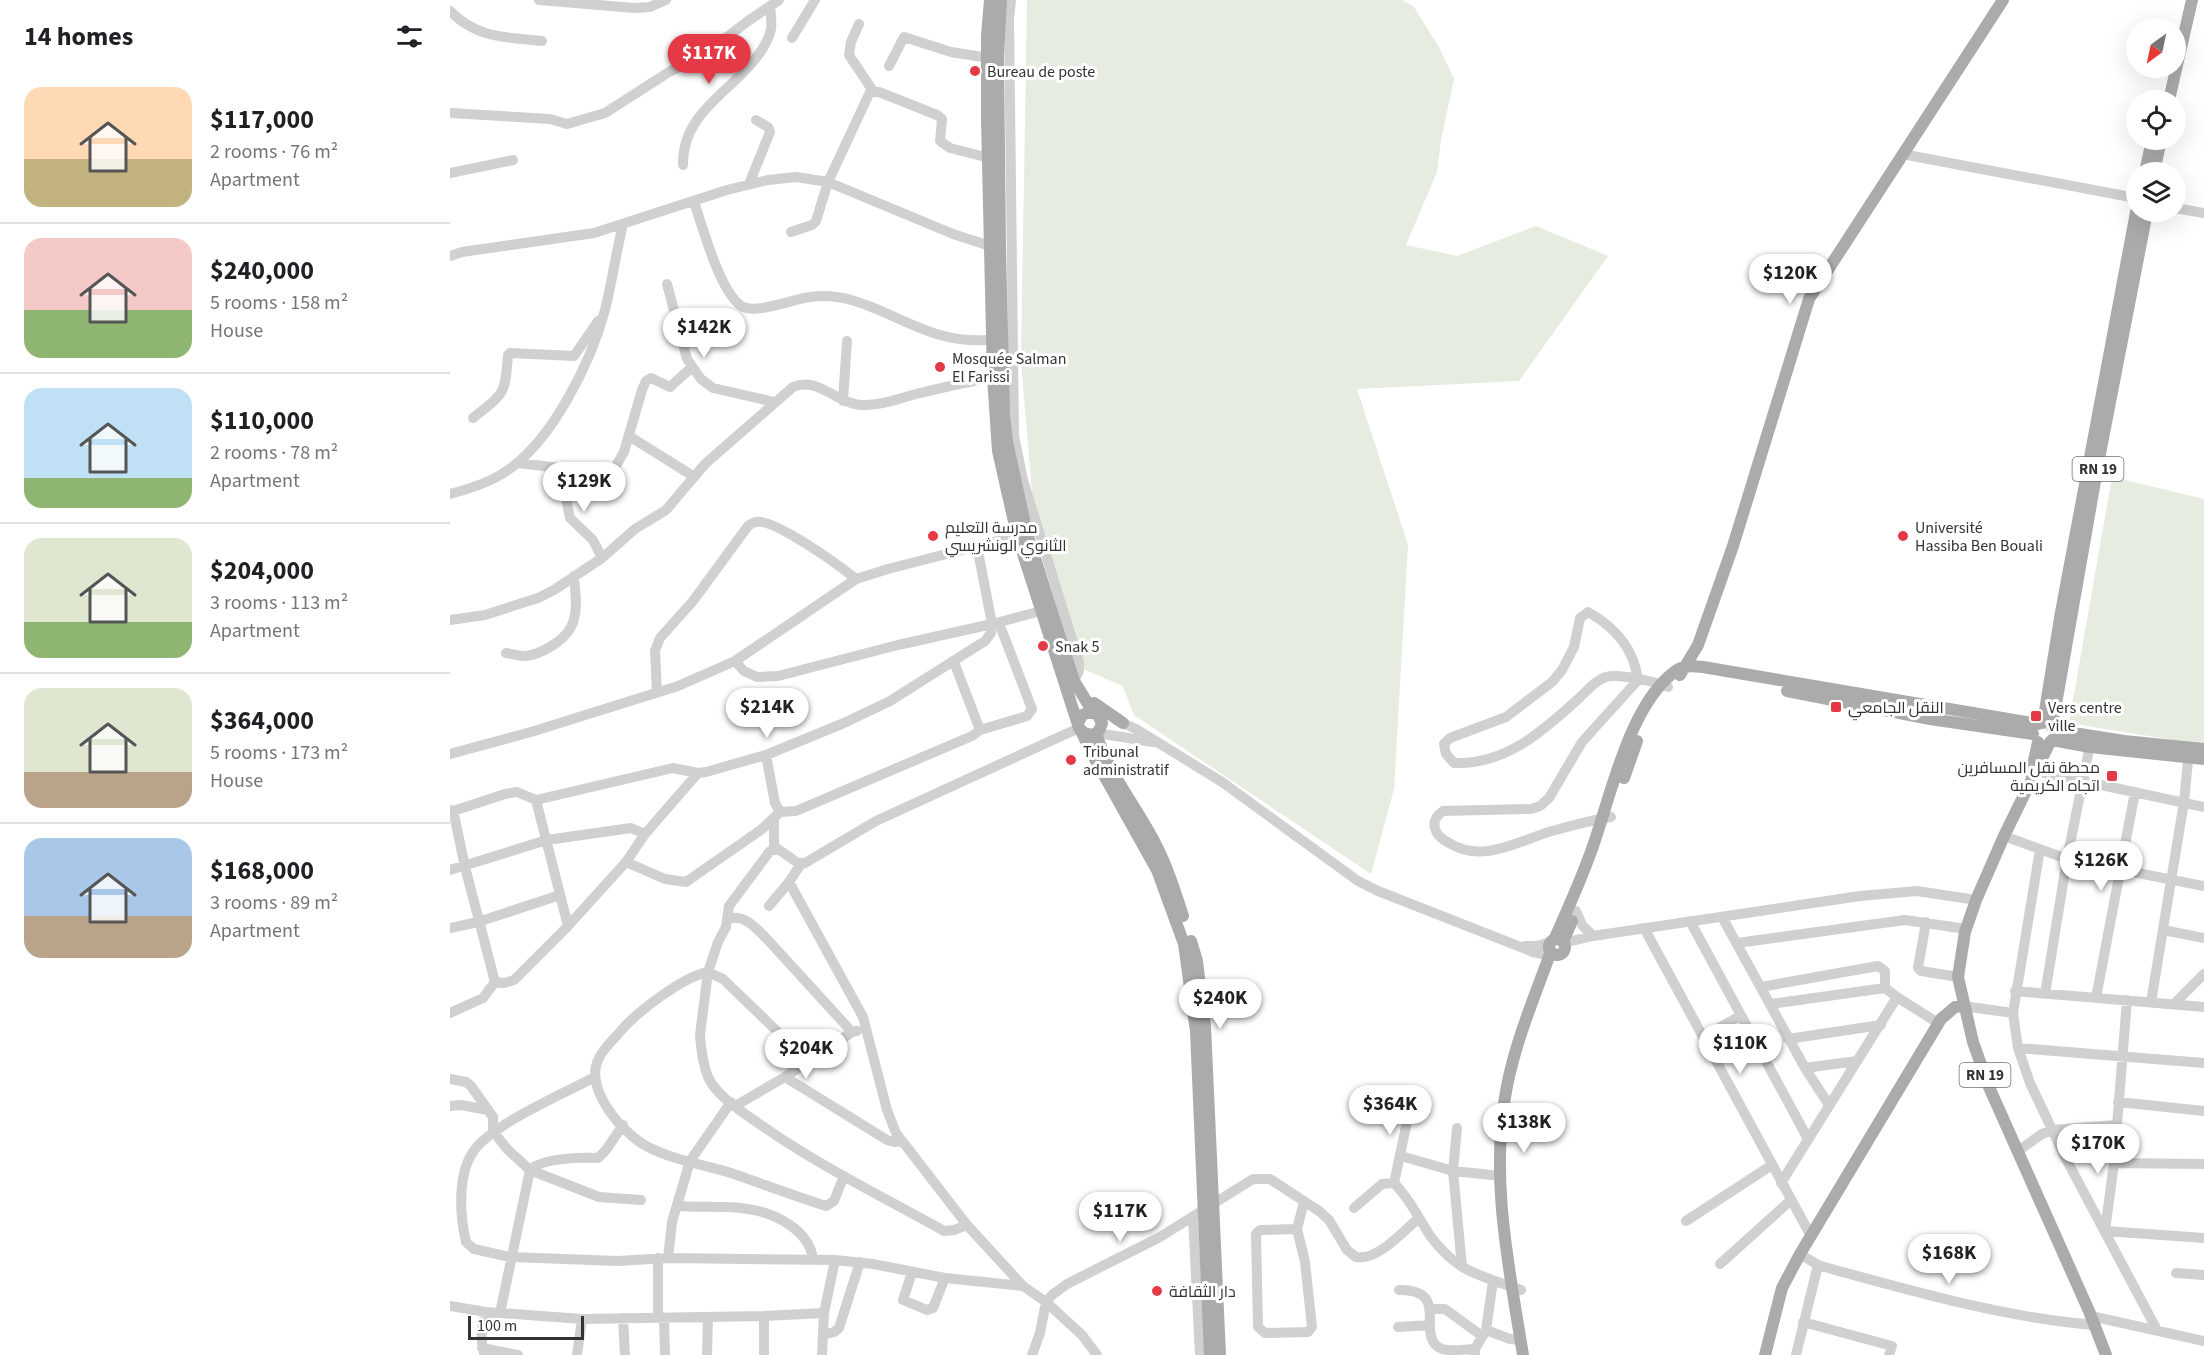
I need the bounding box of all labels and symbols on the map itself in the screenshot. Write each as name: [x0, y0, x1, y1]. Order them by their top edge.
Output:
north arrow: [2126, 18, 2186, 78]
pin: $117K: [667, 34, 751, 85]
place label: Bureau de poste: [987, 61, 1095, 83]
marker: Bureau de poste: [968, 64, 982, 78]
pin: $120K: [1748, 254, 1832, 305]
pin: $142K: [662, 308, 746, 359]
place label: Mosquée Salman El Farissi: [952, 348, 1066, 388]
marker: Mosquée Salman El Farissi: [933, 360, 947, 374]
road number: RN 19: [2072, 457, 2124, 481]
pin: $129K: [542, 462, 626, 513]
place label: مدرسة التعليم الثانوي الونشريسي: [945, 517, 1067, 559]
place label: Université Hassiba Ben Bouali: [1915, 517, 2043, 557]
marker: مدرسة التعليم الثانوي الونشريسي: [926, 529, 940, 543]
marker: Université Hassiba Ben Bouali: [1896, 529, 1910, 543]
place label: Snak 5: [1055, 636, 1099, 658]
marker: Snak 5: [1036, 639, 1050, 653]
pin: $214K: [725, 688, 809, 739]
place label: النقل الجامعي: [1848, 697, 1944, 721]
place label: Vers centre ville: [2048, 697, 2122, 737]
marker: النقل الجامعي: [1829, 700, 1843, 714]
marker: Vers centre ville: [2029, 709, 2043, 723]
place label: Tribunal administratif: [1083, 741, 1170, 781]
marker: Tribunal administratif: [1064, 753, 1078, 767]
place label: محطة نقل المسافرين اتجاه الكريمية: [1958, 757, 2100, 797]
marker: محطة نقل المسافرين اتجاه الكريمية: [2105, 769, 2119, 783]
pin: $126K: [2059, 841, 2143, 892]
pin: $240K: [1178, 979, 1262, 1030]
pin: $110K: [1698, 1024, 1782, 1075]
pin: $204K: [764, 1029, 848, 1080]
road number: RN 19: [1960, 1063, 2011, 1087]
pin: $364K: [1348, 1085, 1432, 1136]
pin: $138K: [1482, 1103, 1566, 1154]
pin: $170K: [2056, 1124, 2140, 1175]
pin: $117K: [1078, 1192, 1162, 1243]
pin: $168K: [1907, 1234, 1991, 1285]
place label: دار الثقافة: [1169, 1281, 1236, 1303]
marker: دار الثقافة: [1150, 1284, 1164, 1298]
scale bar: [468, 1313, 584, 1340]

